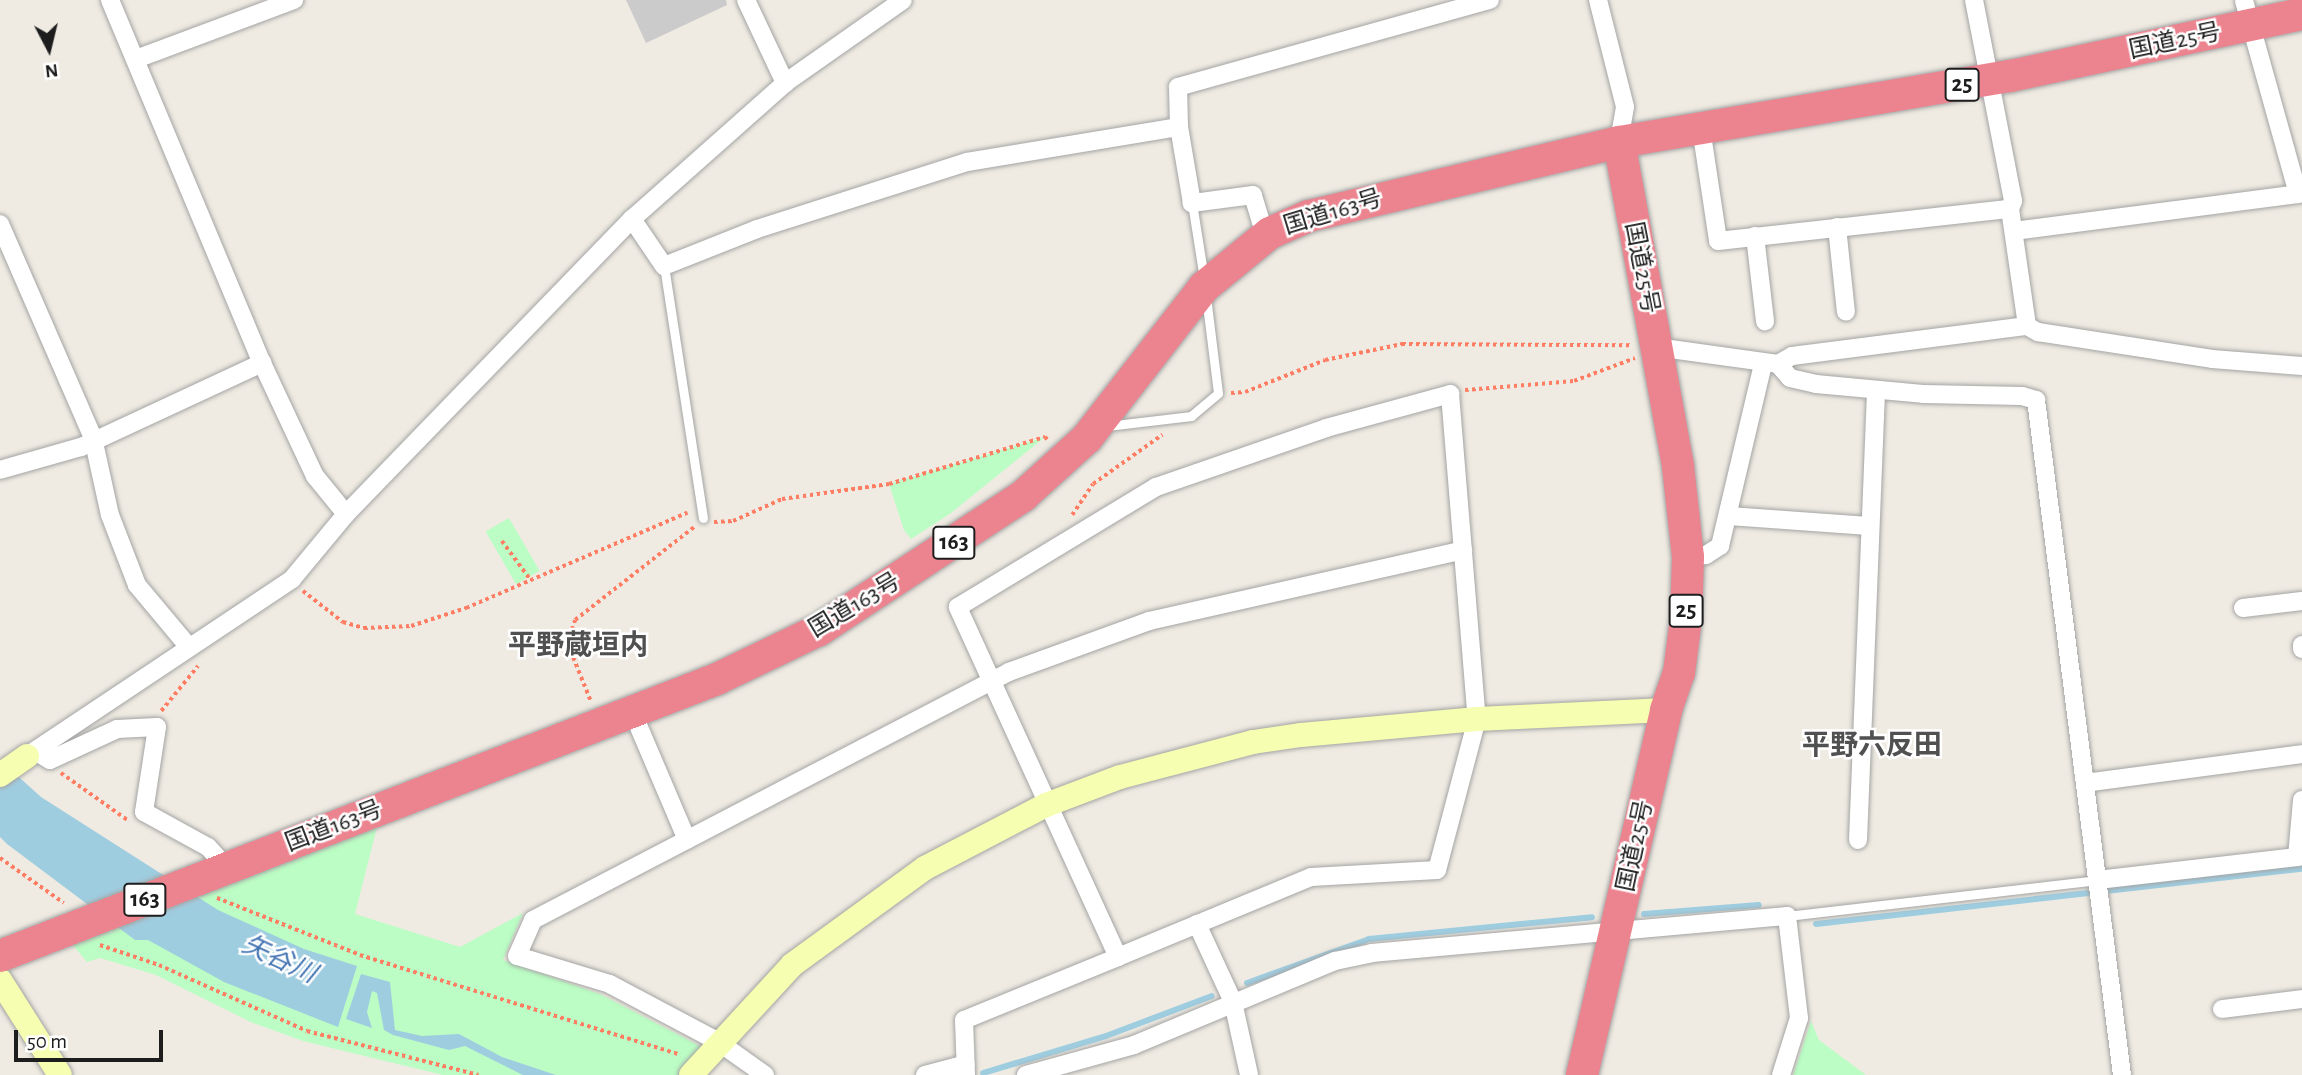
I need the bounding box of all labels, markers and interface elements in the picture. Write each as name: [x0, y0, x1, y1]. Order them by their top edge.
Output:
north arrow: [14, 14, 84, 84]
street label: 国道25号: [2127, 18, 2223, 66]
text: N: [44, 60, 59, 81]
road number: 25: [1944, 66, 1980, 104]
street label: 国道163号: [1280, 184, 1386, 242]
street label: 国道25号: [1618, 220, 1664, 316]
road number: 163: [931, 524, 977, 562]
street label: 国道163号: [804, 568, 906, 644]
road number: 25: [1668, 592, 1704, 631]
district label: 平野蔵垣内: [508, 629, 648, 663]
district label: 平野六反田: [1802, 729, 1942, 763]
street label: 国道163号: [281, 795, 387, 859]
street label: 国道25号: [1612, 798, 1660, 894]
road number: 163: [122, 880, 168, 920]
water label: 矢谷川: [237, 929, 321, 991]
scale bar: [18, 1016, 166, 1060]
text: 50 m: [27, 1031, 67, 1052]

